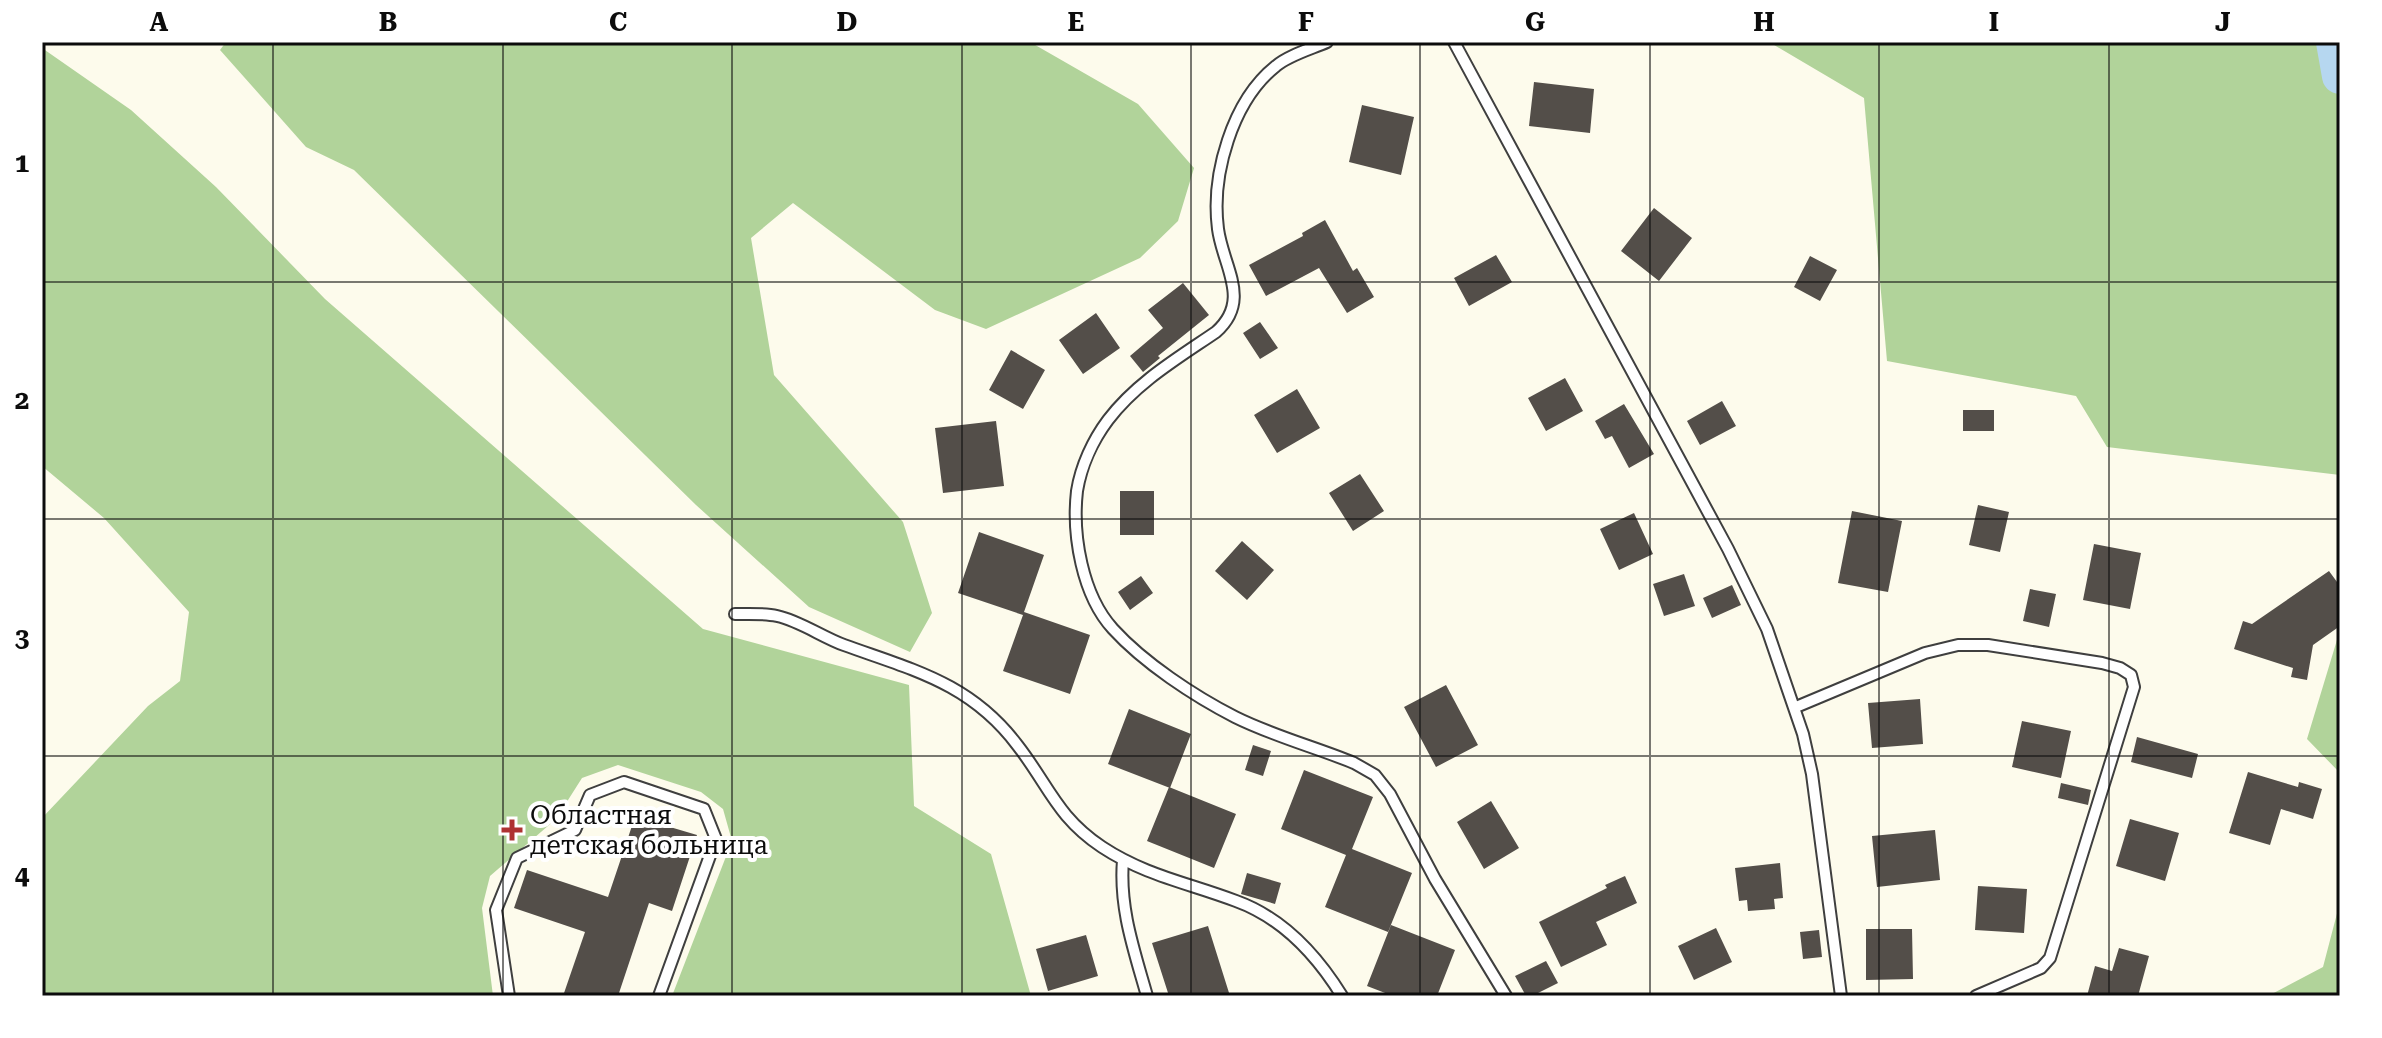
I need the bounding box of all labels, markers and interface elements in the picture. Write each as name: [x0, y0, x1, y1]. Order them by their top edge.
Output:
text: A: [150, 7, 169, 37]
text: B: [379, 7, 397, 37]
text: C: [609, 7, 627, 37]
text: D: [837, 7, 857, 37]
text: E: [1068, 7, 1084, 37]
text: F: [1298, 7, 1314, 37]
text: G: [1525, 7, 1545, 37]
text: H: [1753, 7, 1775, 37]
text: I: [1989, 7, 1999, 37]
text: J: [2215, 7, 2231, 37]
text: 1: [15, 148, 29, 178]
text: 2: [15, 385, 29, 415]
text: 3: [15, 623, 29, 653]
place label: Областная детская больница: [530, 800, 768, 860]
marker: Областная детская больница: [501, 819, 523, 841]
text: 4: [15, 860, 30, 890]

